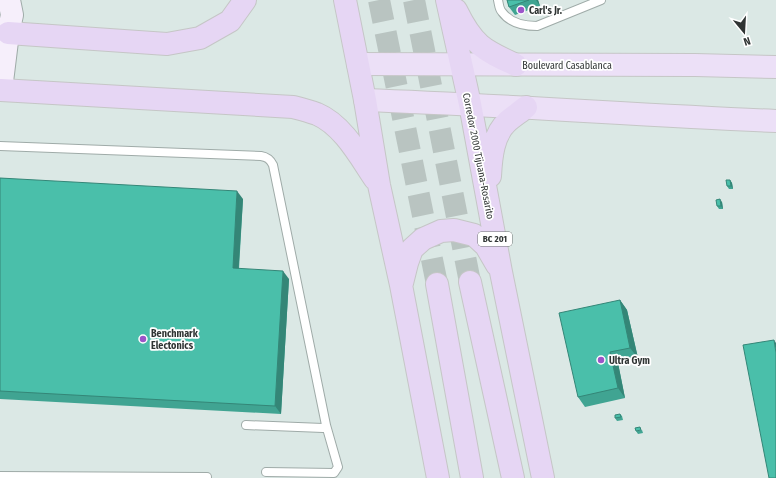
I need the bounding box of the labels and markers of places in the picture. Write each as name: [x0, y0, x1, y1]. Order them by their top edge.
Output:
marker: Carl's Jr.: [516, 5, 526, 15]
place label: Carl's Jr.: [529, 5, 563, 17]
place label: Benchmark Electonics: [151, 328, 199, 352]
marker: Benchmark Electonics: [138, 334, 148, 344]
marker: Ultra Gym: [596, 355, 606, 365]
place label: Ultra Gym: [609, 355, 650, 367]

